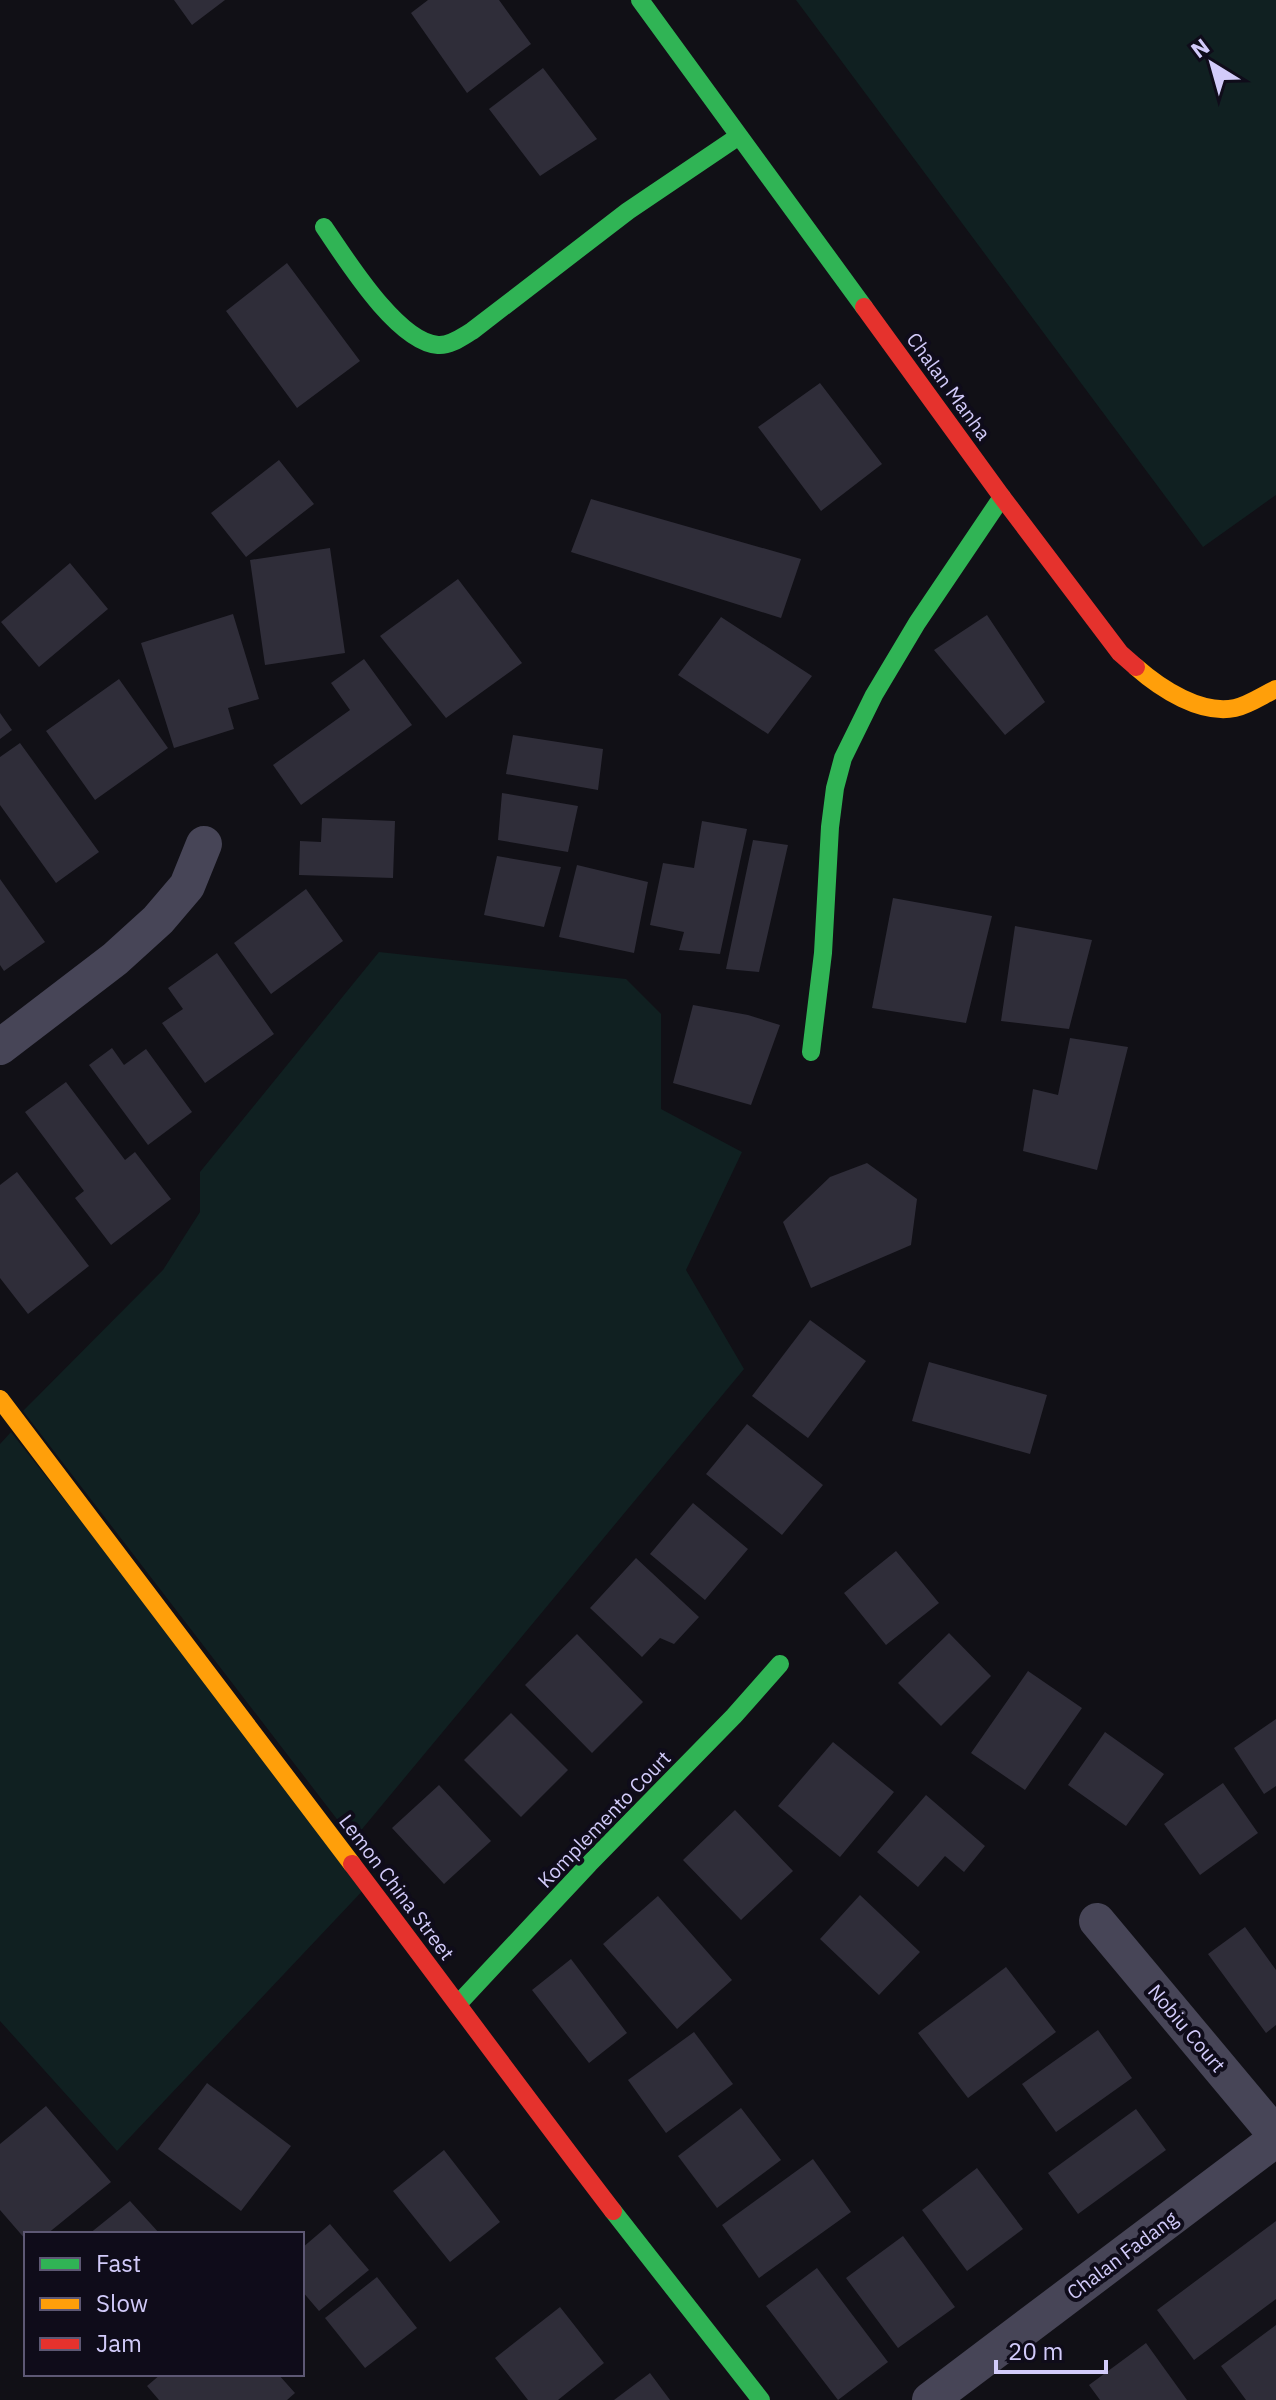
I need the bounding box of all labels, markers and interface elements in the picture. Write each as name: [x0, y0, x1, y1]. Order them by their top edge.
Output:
north arrow: [1172, 24, 1252, 104]
text: N: [1185, 31, 1215, 64]
street label: Chalan Manha: [901, 327, 997, 446]
street label: Komplemento Court: [531, 1745, 677, 1893]
street label: Lemon China Street: [333, 1809, 461, 1965]
street label: Nobiu Court: [1142, 1978, 1232, 2078]
street label: Chalan Fadang: [1061, 2204, 1183, 2305]
legend: [24, 2232, 304, 2376]
text: Fast: [96, 2247, 141, 2279]
text: Slow: [96, 2287, 148, 2319]
scale bar: [996, 2324, 1106, 2374]
text: Jam: [96, 2327, 142, 2359]
text: 20 m: [1008, 2335, 1063, 2367]

